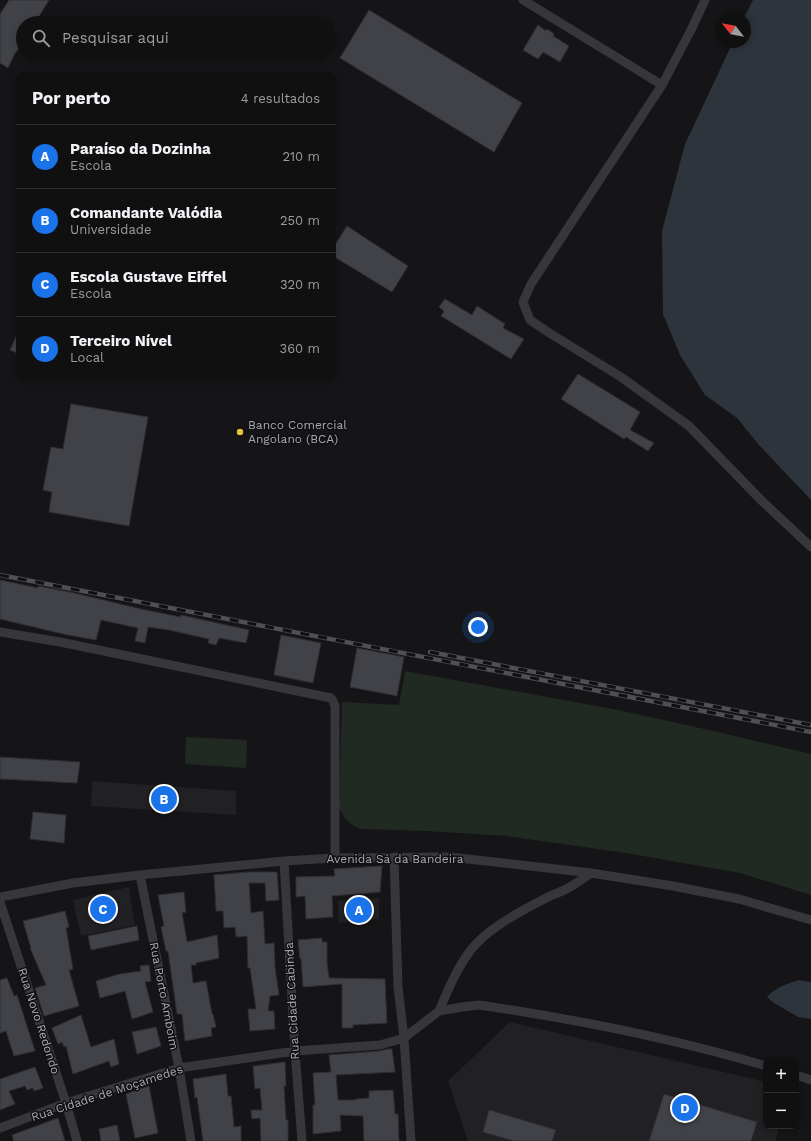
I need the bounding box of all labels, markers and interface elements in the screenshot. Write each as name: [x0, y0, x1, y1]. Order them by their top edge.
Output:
north arrow: [715, 12, 751, 48]
search box: [16, 16, 336, 60]
icon: search: [30, 27, 52, 49]
text: Pesquisar aqui: [62, 29, 169, 47]
text: Por perto: [32, 88, 110, 108]
text: 4 resultados: [241, 91, 320, 106]
text: Paraíso da Dozinha: [70, 140, 211, 158]
text: A: [41, 149, 49, 164]
text: 210 m: [282, 149, 320, 164]
text: Escola: [70, 158, 112, 173]
text: Comandante Valódia: [70, 204, 222, 222]
text: B: [41, 213, 49, 228]
text: 250 m: [280, 213, 320, 228]
text: Universidade: [70, 222, 151, 237]
text: Escola Gustave Eiffel: [70, 268, 227, 286]
text: C: [41, 277, 49, 292]
text: 320 m: [280, 277, 320, 292]
text: Escola: [70, 286, 112, 301]
text: Terceiro Nível: [70, 332, 172, 350]
text: D: [40, 341, 50, 356]
text: 360 m: [280, 341, 320, 356]
text: Local: [70, 350, 104, 365]
place label: Banco Comercial Angolano (BCA): [248, 418, 347, 446]
marker: Banco Comercial Angolano (BCA): [235, 427, 245, 437]
your location: [468, 617, 488, 637]
pin: B: [151, 784, 177, 814]
street label: Avenida Sá da Bandeira: [327, 852, 464, 866]
pin: C: [90, 894, 116, 924]
pin: A: [346, 895, 372, 925]
street label: Rua Porto Amboim: [147, 941, 181, 1051]
street label: Rua Cidade Cabinda: [282, 942, 302, 1060]
street label: Rua Novo Redondo: [15, 966, 63, 1076]
map controls: [763, 1057, 799, 1129]
button: +: [763, 1057, 799, 1093]
street label: Rua Cidade de Moçamedes: [29, 1062, 185, 1124]
pin: D: [672, 1093, 698, 1123]
button: −: [763, 1093, 799, 1129]

